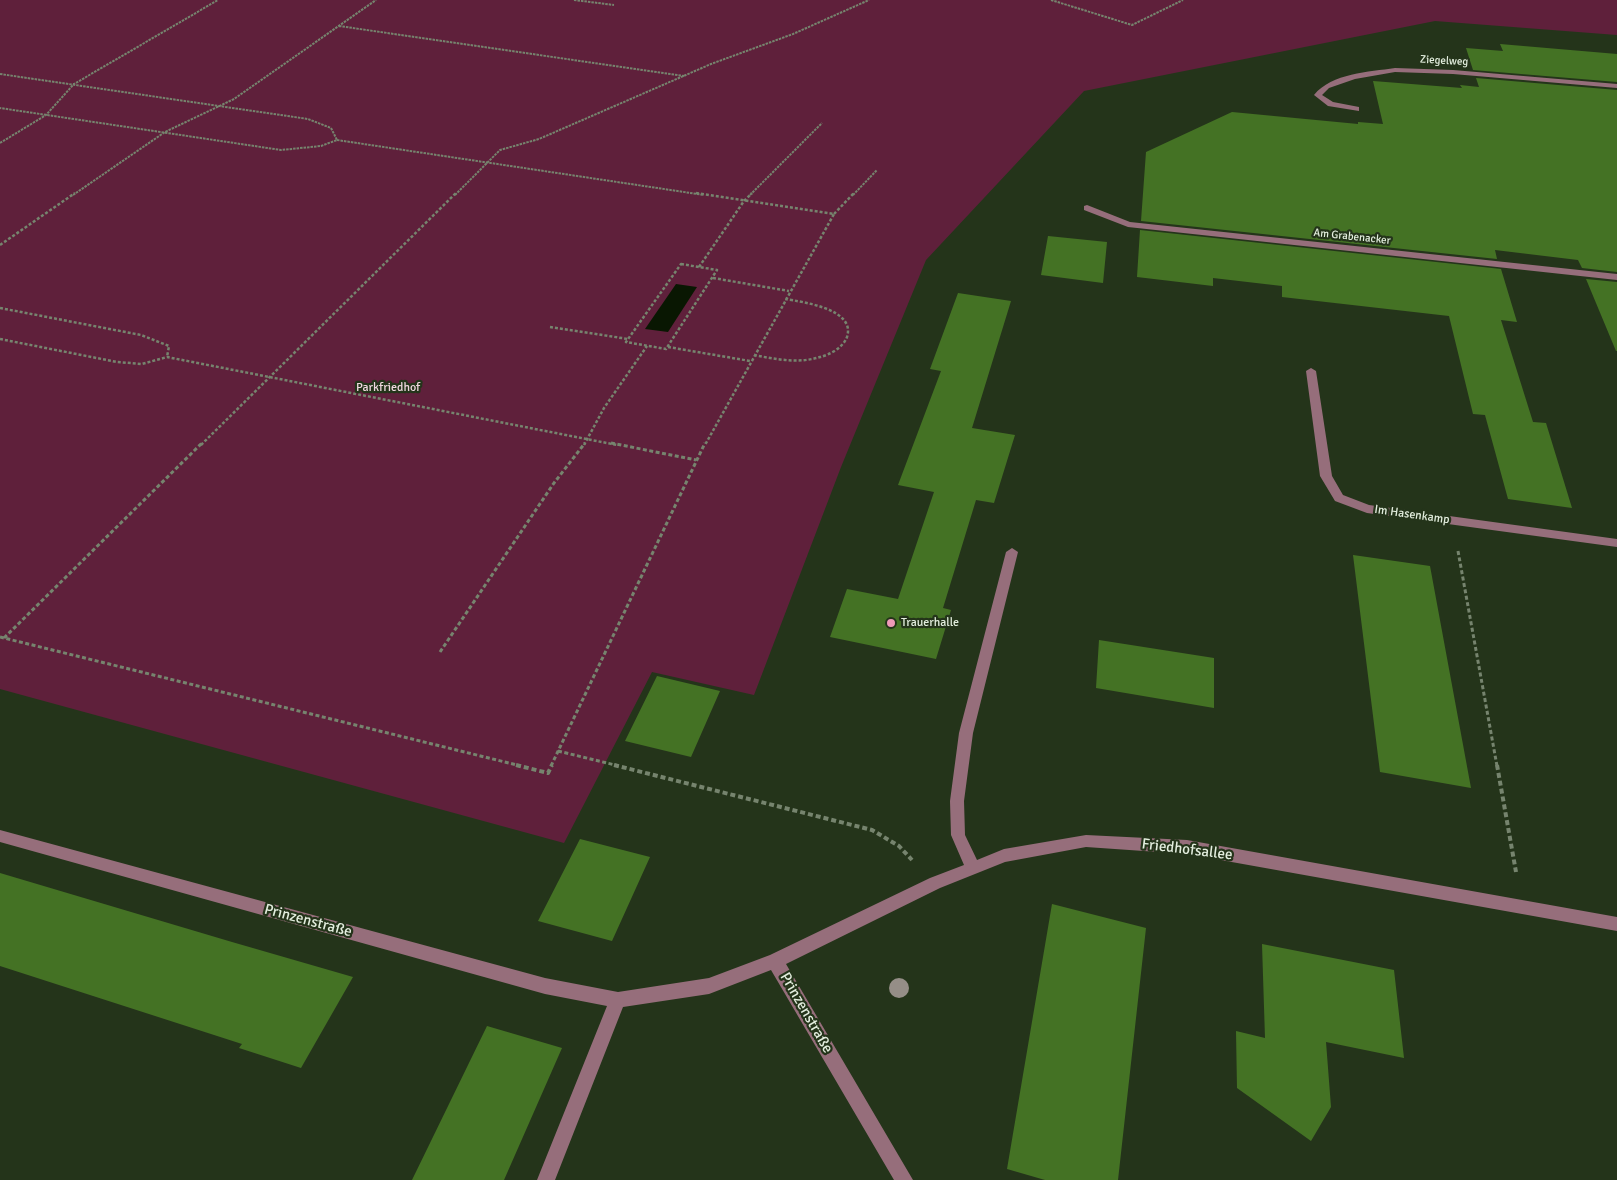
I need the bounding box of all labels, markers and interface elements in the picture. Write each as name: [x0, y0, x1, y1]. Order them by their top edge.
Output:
street label: Ziegelweg: [1420, 53, 1468, 69]
street label: Am Grabenacker: [1313, 226, 1391, 248]
park label: Parkfriedhof: [356, 381, 420, 395]
street label: Im Hasenkamp: [1374, 503, 1450, 527]
place label: Trauerhalle: [901, 616, 959, 630]
marker: Trauerhalle: [885, 617, 897, 629]
street label: Friedhofsallee: [1141, 836, 1233, 864]
street label: Prinzenstraße: [262, 901, 354, 941]
street label: Prinzenstraße: [776, 969, 836, 1057]

